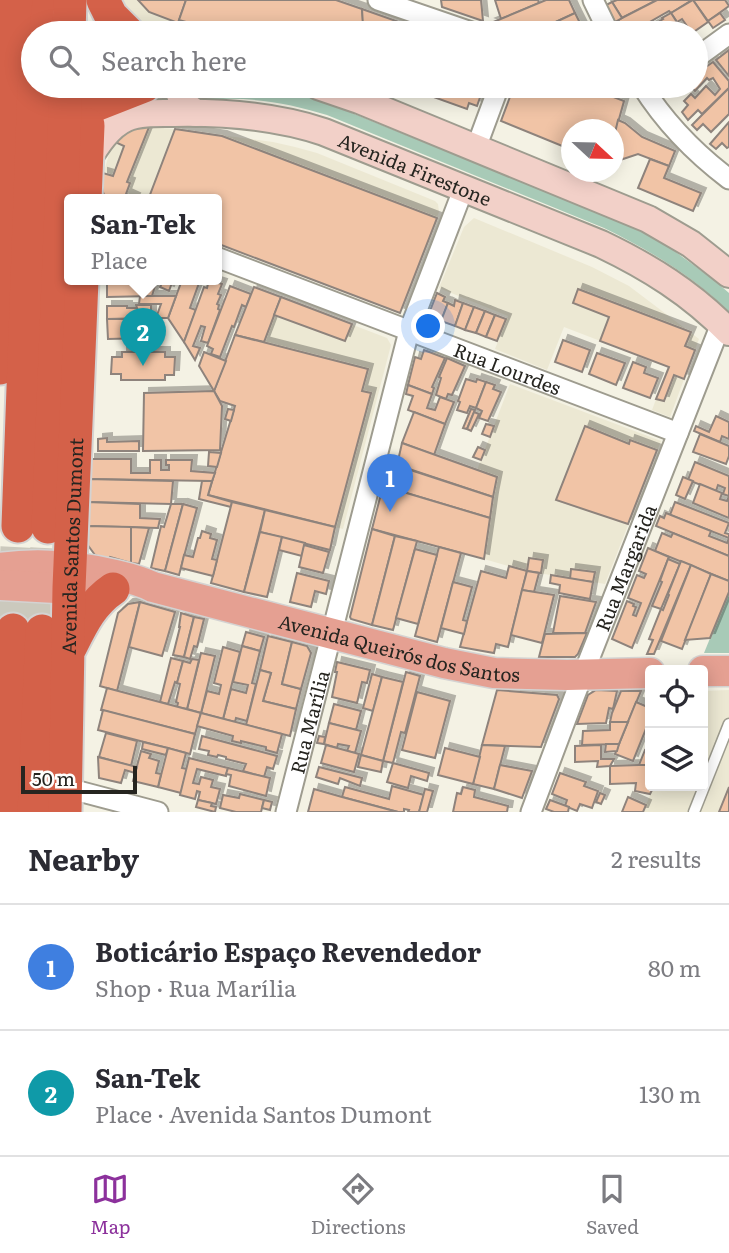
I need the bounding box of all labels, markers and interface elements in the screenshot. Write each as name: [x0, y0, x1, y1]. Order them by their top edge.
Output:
search box: [21, 21, 708, 98]
text: Search here: [101, 40, 247, 79]
icon: search: [45, 41, 83, 79]
north arrow: [561, 119, 624, 182]
street label: Avenida Firestone: [334, 125, 496, 212]
popup: [64, 194, 222, 285]
text: San-Tek: [90, 203, 196, 242]
text: Place: [90, 242, 147, 276]
pin: 2: [120, 308, 166, 366]
your location: [411, 309, 445, 343]
street label: Rua Lourdes: [450, 335, 566, 401]
street label: Avenida Santos Dumont: [54, 437, 89, 655]
pin: 1: [367, 454, 413, 512]
street label: Rua Margarida: [588, 499, 663, 635]
street label: Avenida Queirós dos Santos: [276, 606, 521, 688]
map controls: [645, 665, 708, 791]
button: locate: [645, 665, 708, 728]
street label: Rua Marília: [282, 666, 336, 777]
button: layers: [645, 728, 708, 791]
scale bar: [21, 763, 136, 795]
text: 50 m: [32, 764, 75, 792]
text: Nearby: [28, 836, 139, 880]
text: 2 results: [611, 841, 701, 875]
text: Boticário Espaço Revendedor: [95, 931, 481, 970]
text: 1: [46, 950, 56, 984]
text: 80 m: [648, 950, 701, 984]
text: Shop · Rua Marília: [95, 970, 296, 1004]
text: San-Tek: [95, 1057, 201, 1096]
text: 2: [45, 1076, 57, 1110]
text: 130 m: [639, 1076, 701, 1110]
text: Place · Avenida Santos Dumont: [95, 1096, 431, 1130]
tab: Map: [90, 1170, 131, 1240]
tab: Directions: [311, 1170, 406, 1240]
tab: Saved: [586, 1170, 639, 1240]

